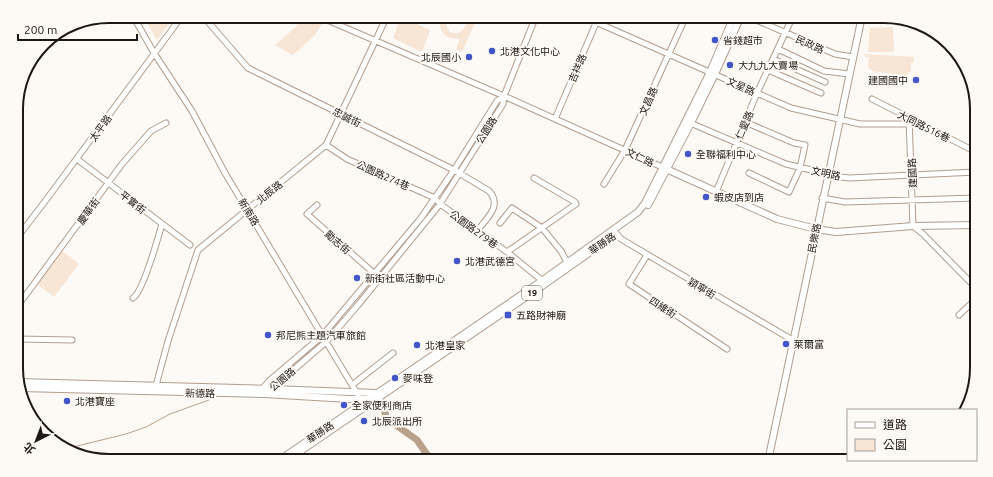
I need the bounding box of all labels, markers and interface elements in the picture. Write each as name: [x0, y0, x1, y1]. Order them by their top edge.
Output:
scale bar: [18, 16, 137, 42]
text: 200 m: [24, 23, 57, 36]
street label: 民政路: [794, 33, 826, 56]
marker: 省錢超市: [710, 35, 720, 45]
place label: 省錢超市: [723, 35, 763, 46]
marker: 北港文化中心: [487, 46, 497, 56]
place label: 北港文化中心: [500, 46, 560, 57]
place label: 北辰國小: [421, 52, 461, 63]
marker: 北辰國小: [464, 52, 474, 62]
street label: 吉祥路: [567, 52, 588, 84]
marker: 大九九大賣場: [725, 60, 735, 70]
place label: 大九九大賣場: [738, 60, 798, 71]
street label: 文星路: [725, 75, 757, 98]
place label: 建國國中: [868, 75, 908, 86]
marker: 建國國中: [911, 75, 921, 85]
street label: 文昌路: [637, 85, 660, 117]
street label: 忠誠街: [331, 106, 363, 129]
street label: 仁愛路: [734, 109, 755, 141]
street label: 大同路516巷: [896, 109, 952, 144]
street label: 太平路: [87, 113, 114, 144]
street label: 公園路: [474, 115, 499, 146]
street label: 文仁路: [624, 146, 656, 169]
marker: 全聯福利中心: [683, 149, 693, 159]
place label: 全聯福利中心: [696, 149, 756, 160]
street label: 建國路: [906, 158, 919, 188]
street label: 公園路274巷: [355, 159, 411, 192]
street label: 文明路: [810, 165, 842, 182]
street label: 北辰路: [254, 179, 285, 206]
street label: 平實街: [117, 189, 148, 216]
marker: 蝦皮店到店: [701, 192, 711, 202]
place label: 蝦皮店到店: [714, 192, 764, 203]
street label: 慶華街: [75, 196, 102, 227]
street label: 新南路: [236, 197, 261, 228]
street label: 公園路279巷: [447, 208, 500, 251]
street label: 民樂路: [806, 222, 823, 254]
street label: 勵志街: [323, 228, 353, 256]
street label: 華勝路: [587, 230, 618, 257]
marker: 北港武德宮: [452, 256, 462, 266]
place label: 北港武德宮: [465, 256, 515, 267]
marker: 新街社區活動中心: [352, 273, 362, 283]
place label: 新街社區活動中心: [365, 273, 445, 284]
street label: 穎寧街: [686, 276, 717, 301]
road number: 19: [522, 286, 542, 300]
street label: 四維街: [647, 295, 678, 320]
marker: 五路財神廟: [503, 310, 513, 320]
place label: 五路財神廟: [516, 310, 566, 321]
marker: 邦尼熊主題汽車旅館: [263, 330, 273, 340]
place label: 邦尼熊主題汽車旅館: [276, 330, 366, 341]
marker: 萊爾富: [781, 339, 791, 349]
place label: 萊爾富: [794, 339, 824, 350]
marker: 北港皇家: [412, 340, 422, 350]
place label: 北港皇家: [425, 340, 466, 351]
street label: 公園路: [267, 366, 297, 393]
marker: 麥味登: [390, 373, 400, 383]
place label: 麥味登: [403, 373, 433, 384]
street label: 新德路: [185, 388, 215, 399]
marker: 北港寶座: [62, 396, 72, 406]
place label: 北港寶座: [75, 396, 115, 407]
marker: 全家便利商店: [339, 400, 349, 410]
place label: 全家便利商店: [352, 400, 412, 411]
legend: [847, 409, 977, 461]
marker: 北辰派出所: [359, 416, 369, 426]
place label: 北辰派出所: [372, 416, 422, 427]
text: 道路: [883, 418, 907, 431]
street label: 華勝路: [305, 419, 336, 445]
north arrow: [16, 421, 56, 461]
text: 公園: [883, 438, 907, 451]
text: 北: [21, 440, 37, 457]

